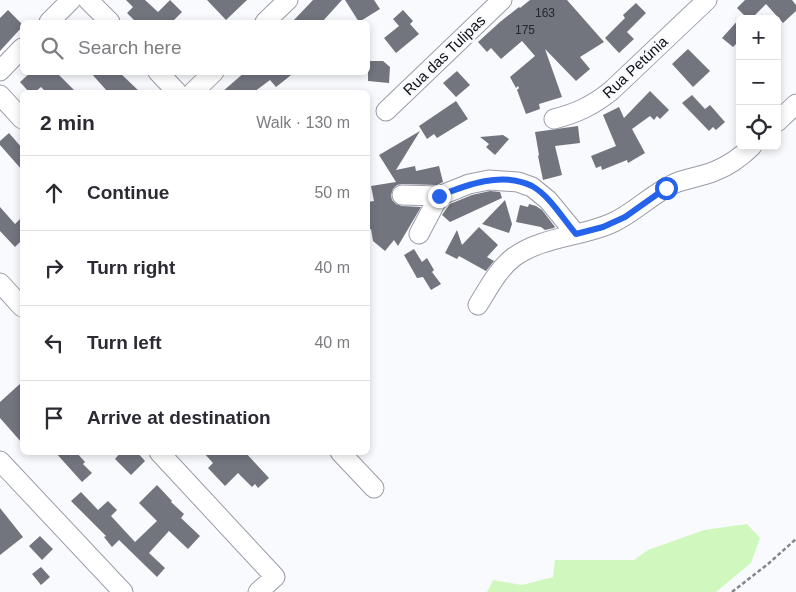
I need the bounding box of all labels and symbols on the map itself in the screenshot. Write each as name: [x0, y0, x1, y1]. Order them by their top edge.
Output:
house number: 163: [535, 6, 555, 20]
street label: Rua das Tulipas: [399, 12, 489, 98]
house number: 175: [515, 23, 535, 37]
street label: Rua Petúnia: [599, 32, 671, 101]
route start: [655, 177, 678, 200]
route end: [428, 185, 451, 208]

